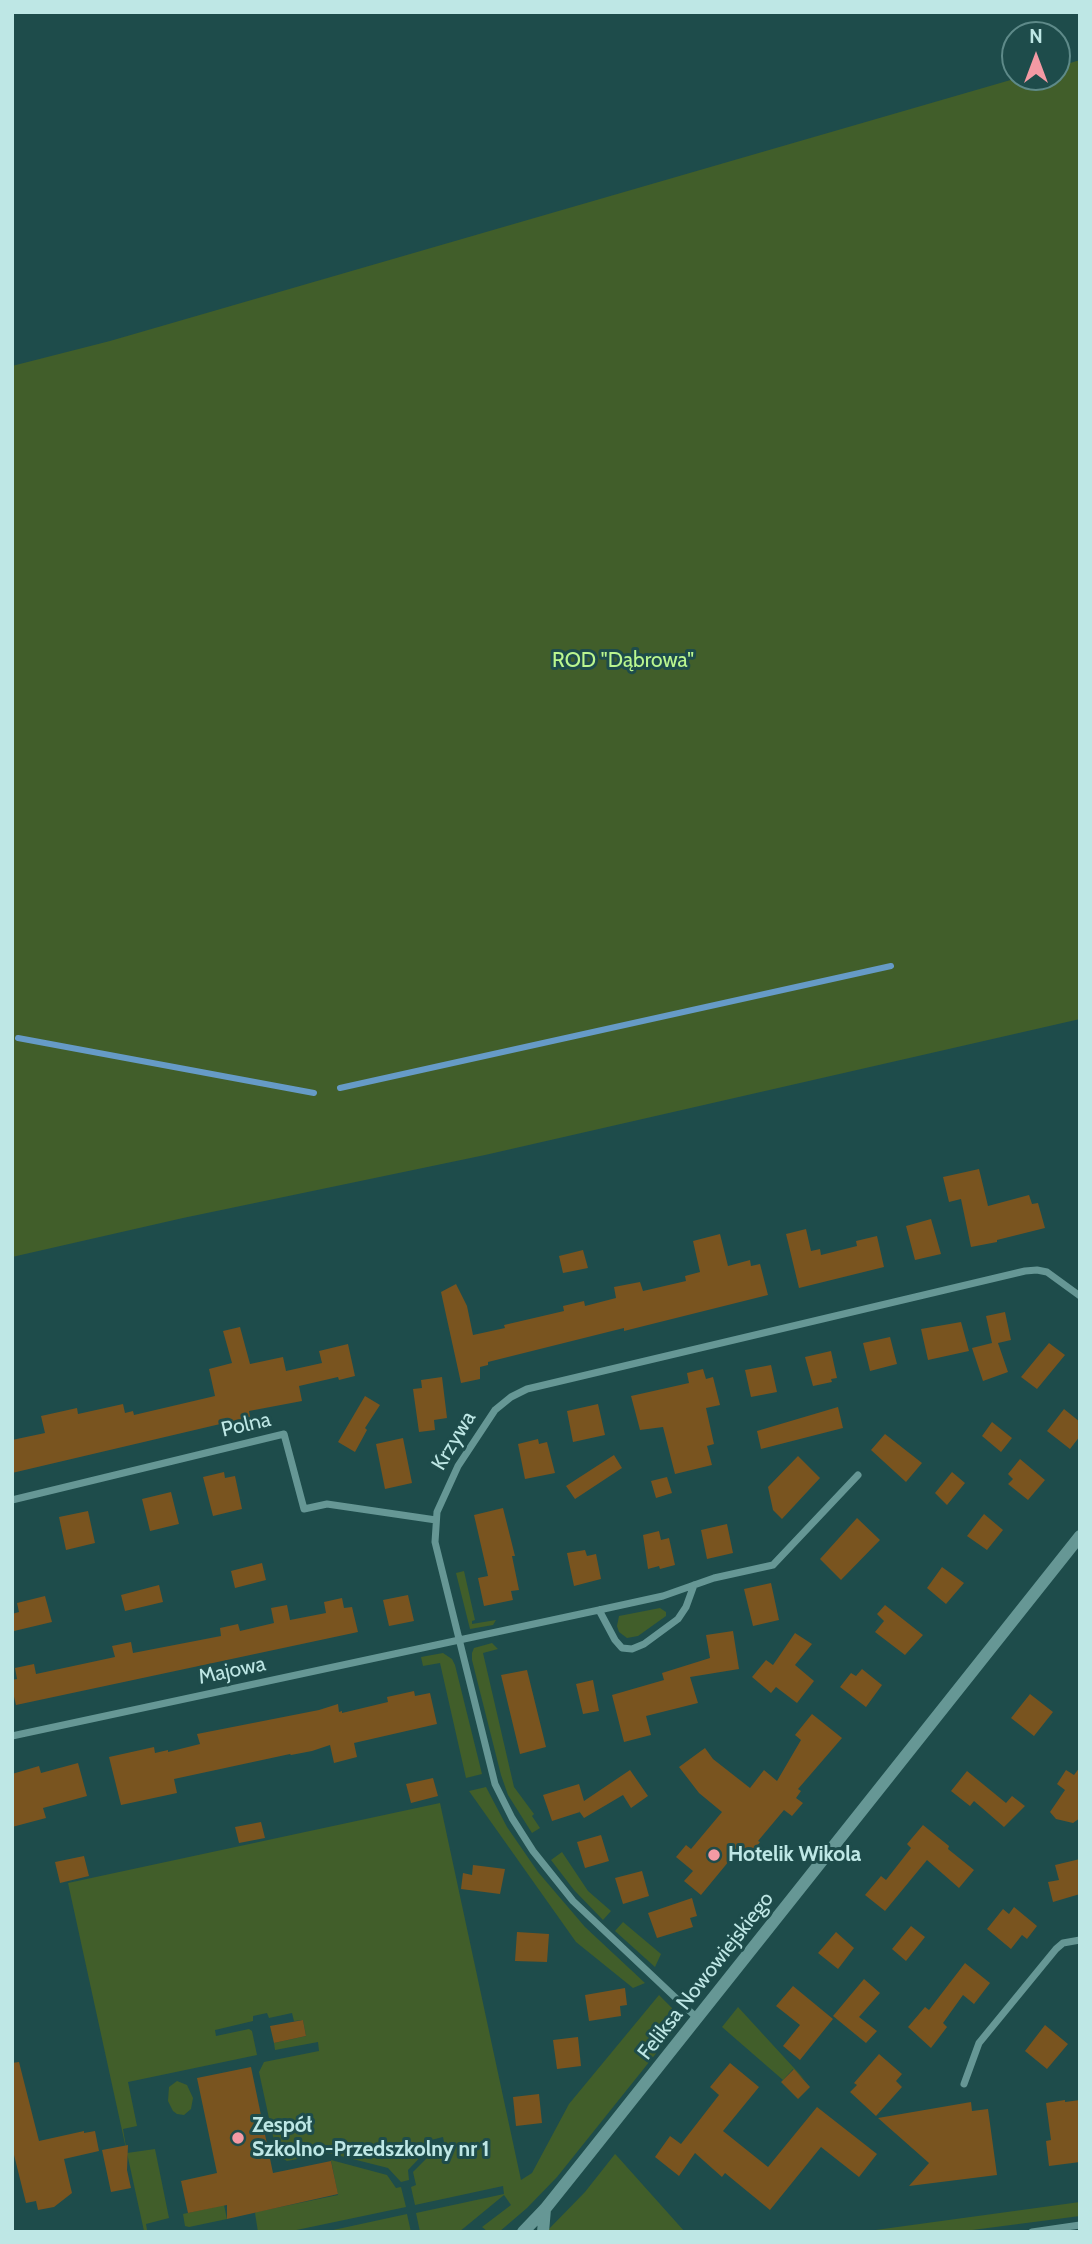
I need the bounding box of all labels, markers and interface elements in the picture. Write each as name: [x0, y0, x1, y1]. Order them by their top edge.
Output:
north arrow: [1001, 21, 1071, 91]
text: N: [1029, 25, 1043, 48]
park label: ROD "Dąbrowa": [552, 648, 694, 674]
street label: Polna: [219, 1407, 273, 1443]
street label: Krzywa: [427, 1407, 481, 1475]
street label: Majowa: [196, 1652, 268, 1690]
place label: Hotelik Wikola: [728, 1842, 861, 1868]
marker: Hotelik Wikola: [706, 1847, 722, 1863]
street label: Feliksa Nowowiejskiego: [633, 1887, 779, 2065]
place label: Zespół Szkolno-Przedszkolny nr 1: [252, 2113, 490, 2163]
marker: Zespół Szkolno-Przedszkolny nr 1: [230, 2130, 246, 2146]

